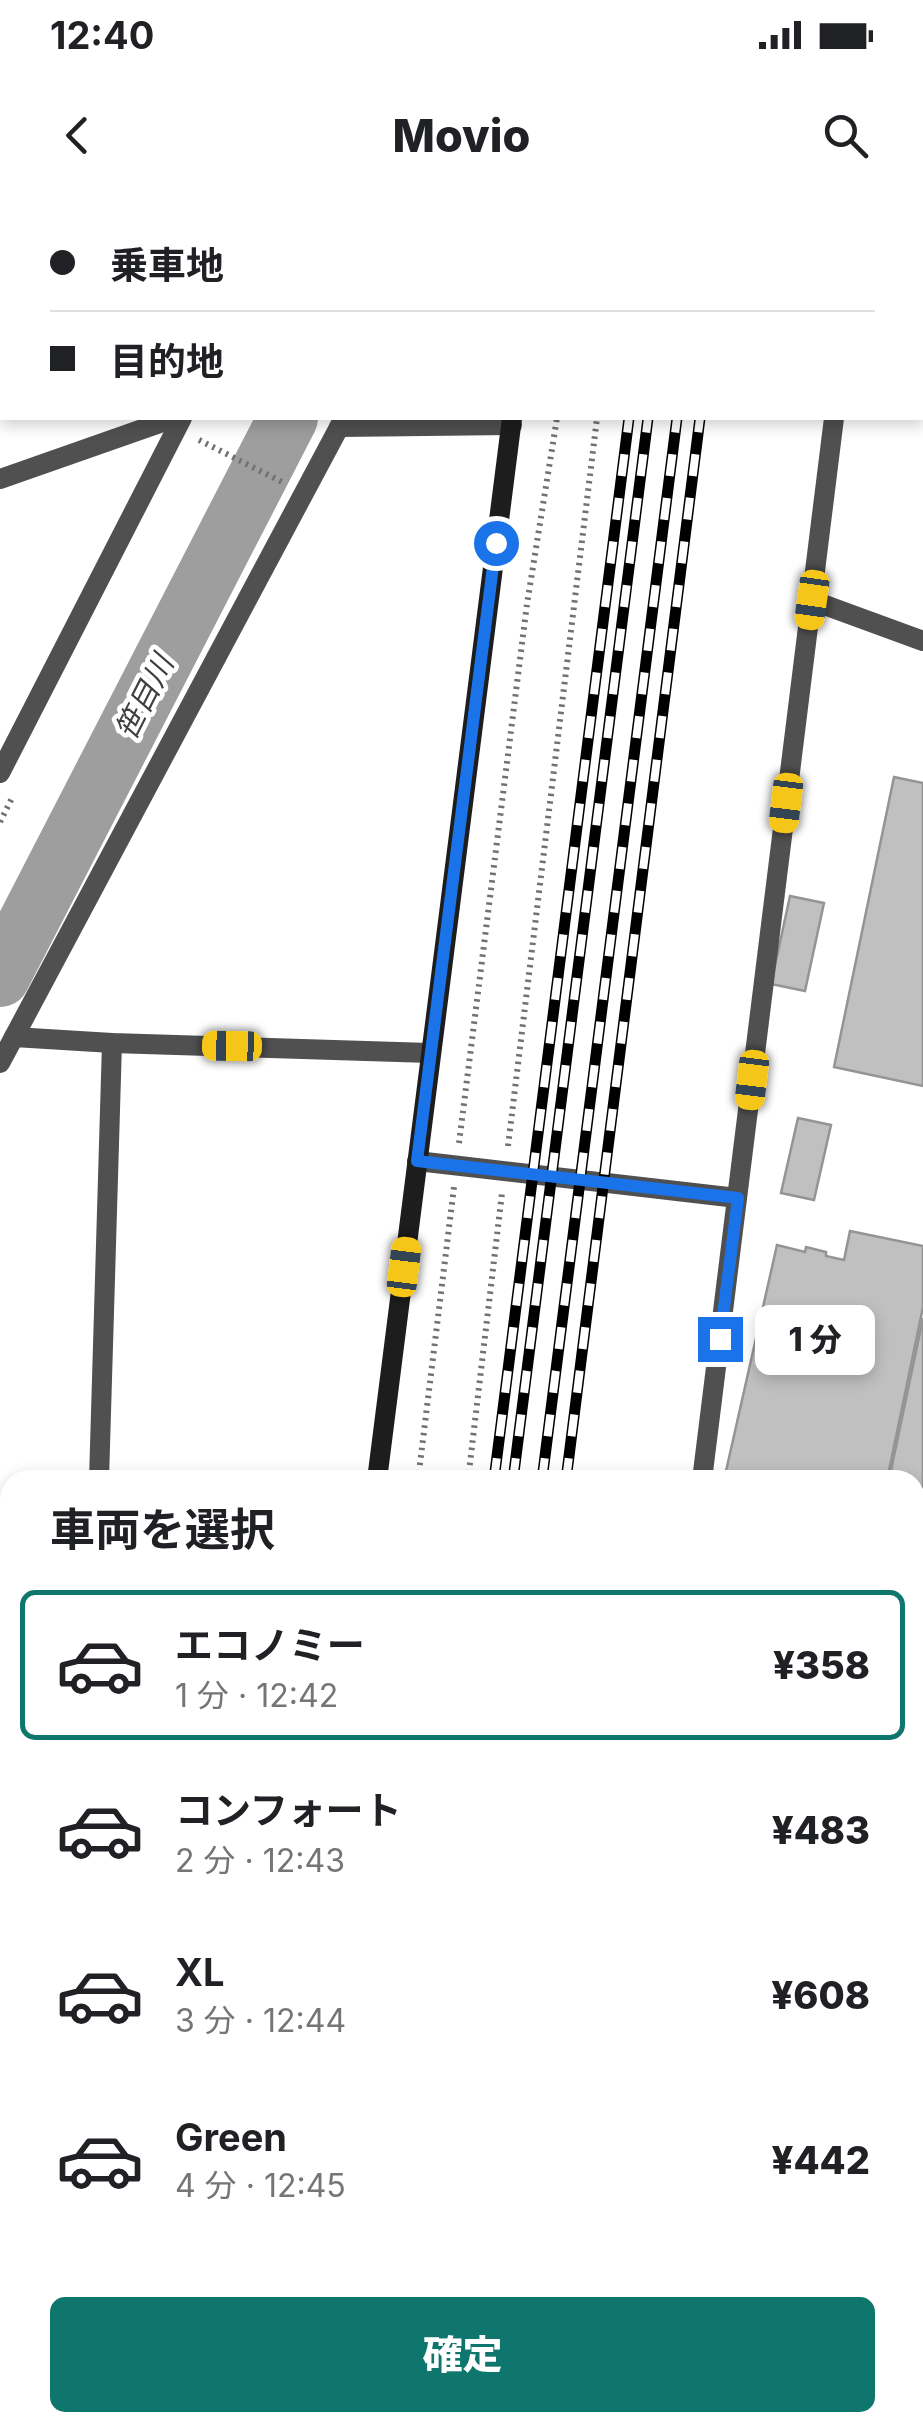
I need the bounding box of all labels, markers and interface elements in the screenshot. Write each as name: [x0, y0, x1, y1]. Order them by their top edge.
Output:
text: 12:40: [50, 12, 154, 58]
icon: back: [50, 108, 105, 163]
text: Movio: [393, 108, 530, 163]
icon: search: [818, 108, 873, 163]
text: 乗車地: [110, 242, 224, 288]
text: 目的地: [110, 338, 224, 384]
route start: [474, 521, 519, 566]
car: [793, 568, 831, 632]
water label: 笹目川: [108, 646, 182, 745]
car: [767, 771, 805, 835]
car: [202, 1030, 262, 1062]
car: [733, 1048, 771, 1112]
car: [385, 1235, 423, 1299]
callout: 1 分: [755, 1304, 875, 1374]
route end: [698, 1317, 743, 1362]
text: 1 分: [788, 1320, 842, 1359]
text: 車両を選択: [50, 1502, 275, 1557]
icon: car: [55, 1620, 145, 1710]
text: エコノミー: [175, 1622, 365, 1668]
text: ¥358: [773, 1642, 870, 1688]
text: 1 分 · 12:42: [175, 1676, 338, 1715]
icon: car: [55, 1785, 145, 1875]
text: コンフォート: [175, 1787, 402, 1833]
text: ¥483: [772, 1807, 870, 1853]
text: 2 分 · 12:43: [175, 1841, 345, 1880]
text: XL: [175, 1949, 225, 1995]
icon: car: [55, 1950, 145, 2040]
text: ¥608: [771, 1972, 870, 2018]
text: 3 分 · 12:44: [175, 2001, 346, 2040]
text: Green: [175, 2114, 287, 2160]
icon: car: [55, 2115, 145, 2205]
text: ¥442: [771, 2137, 870, 2183]
text: 4 分 · 12:45: [175, 2166, 346, 2205]
button: 確定: [50, 2297, 875, 2412]

